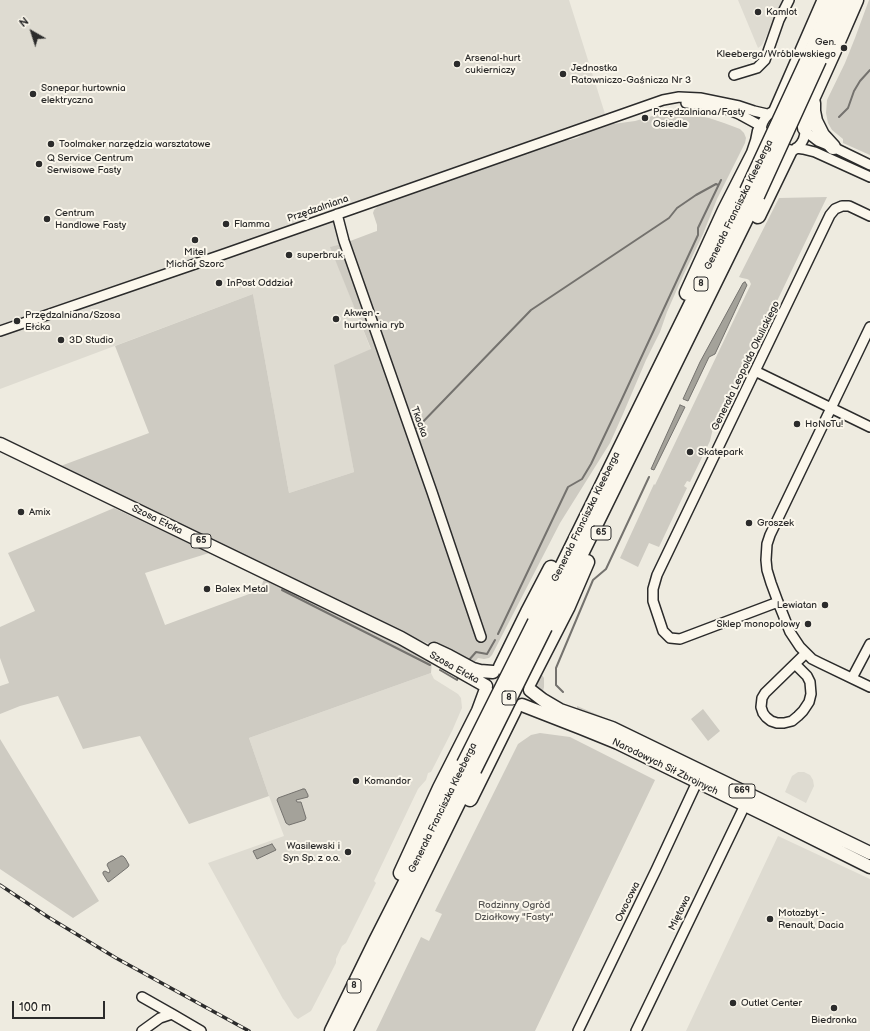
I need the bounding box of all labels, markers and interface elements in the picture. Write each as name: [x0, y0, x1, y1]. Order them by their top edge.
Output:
place label: Kamlot: [766, 6, 797, 18]
marker: Kamlot: [753, 7, 763, 17]
north arrow: [12, 12, 52, 52]
text: N: [17, 15, 31, 30]
place label: Gen. Kleeberga/Wróblewskiego: [716, 36, 836, 60]
marker: Gen. Kleeberga/Wróblewskiego: [839, 43, 849, 53]
place label: Arsenal-hurt cukierniczy: [465, 52, 521, 76]
marker: Arsenal-hurt cukierniczy: [452, 59, 462, 69]
place label: Jednostka Ratowniczo-Gaśnicza Nr 3: [571, 62, 691, 86]
marker: Jednostka Ratowniczo-Gaśnicza Nr 3: [558, 69, 568, 79]
place label: Sonepar hurtownia elektryczna: [41, 82, 126, 106]
marker: Sonepar hurtownia elektryczna: [28, 89, 38, 99]
place label: Przędzalniana/Fasty Osiedle: [653, 106, 745, 130]
marker: Przędzalniana/Fasty Osiedle: [640, 113, 650, 123]
place label: Toolmaker narzędzia warsztatowe: [59, 138, 210, 150]
street label: Generała Franciszka Kleeberga: [702, 138, 776, 272]
marker: Toolmaker narzędzia warsztatowe: [46, 139, 56, 149]
place label: Q Service Centrum Serwisowe Fasty: [47, 152, 133, 176]
marker: Q Service Centrum Serwisowe Fasty: [34, 159, 44, 169]
street label: Przędzalniana: [286, 193, 350, 225]
place label: Centrum Handlowe Fasty: [55, 207, 126, 230]
marker: Centrum Handlowe Fasty: [42, 214, 52, 224]
place label: Flamma: [234, 218, 270, 230]
marker: Flamma: [221, 219, 231, 229]
marker: Mitel Michał Szorc: [190, 235, 200, 245]
place label: Mitel Michał Szorc: [166, 246, 224, 270]
place label: superbruk: [297, 249, 343, 261]
marker: superbruk: [284, 250, 294, 260]
place label: InPost Oddział: [227, 277, 293, 289]
road number: 8: [694, 277, 708, 291]
marker: InPost Oddział: [214, 278, 224, 288]
street label: Generała Leopolda Okulickiego: [709, 299, 783, 433]
place label: Akwen - hurtownia ryb: [344, 307, 404, 330]
place label: Przędzalniana/Szosa Ełcka: [25, 309, 120, 332]
marker: Akwen - hurtownia ryb: [331, 314, 341, 324]
marker: Przędzalniana/Szosa Ełcka: [12, 316, 22, 326]
place label: 3D Studio: [69, 334, 114, 346]
marker: 3D Studio: [56, 335, 66, 345]
street label: Tkacka: [408, 405, 430, 439]
place label: HoNoTu!: [805, 418, 843, 430]
marker: HoNoTu!: [792, 419, 802, 429]
place label: Skatepark: [698, 446, 743, 458]
marker: Skatepark: [685, 447, 695, 457]
street label: Generała Franciszka Kleeberga: [549, 450, 623, 584]
street label: Szosa Ełcka: [130, 503, 184, 537]
place label: Amix: [29, 506, 50, 518]
marker: Amix: [16, 507, 26, 517]
place label: Groszek: [757, 517, 794, 529]
marker: Groszek: [744, 518, 754, 528]
road number: 65: [591, 526, 611, 540]
road number: 65: [191, 534, 211, 548]
place label: Balex Metal: [215, 583, 268, 595]
marker: Balex Metal: [202, 584, 212, 594]
place label: Lewiatan: [777, 599, 817, 611]
marker: Lewiatan: [820, 600, 830, 610]
place label: Sklep monopolowy: [716, 618, 800, 630]
marker: Sklep monopolowy: [803, 619, 813, 629]
street label: Szosa Ełcka: [427, 649, 481, 687]
road number: 8: [502, 691, 516, 705]
street label: Narodowych Sił Zbrojnych: [610, 736, 720, 798]
street label: Generała Franciszka Kleeberga: [406, 741, 480, 875]
place label: Komandor: [364, 775, 411, 787]
marker: Komandor: [351, 776, 361, 786]
road number: 669: [729, 784, 755, 798]
place label: Wasilewski i Syn Sp. z o.o.: [283, 840, 340, 864]
marker: Wasilewski i Syn Sp. z o.o.: [343, 847, 353, 857]
street label: Owocowa: [613, 880, 643, 924]
street label: Miętowa: [666, 893, 694, 933]
park label: Rodzinny Ogród Działkowy "Fasty": [475, 899, 553, 922]
place label: Motozbyt - Renault, Dacia: [778, 907, 844, 930]
marker: Motozbyt - Renault, Dacia: [765, 914, 775, 924]
road number: 8: [347, 979, 361, 993]
scale bar: [14, 993, 107, 1019]
place label: Outlet Center: [741, 997, 802, 1009]
marker: Outlet Center: [728, 998, 738, 1008]
text: 100 m: [19, 1000, 51, 1015]
marker: Biedronka: [829, 1003, 839, 1013]
place label: Biedronka: [811, 1014, 857, 1026]

